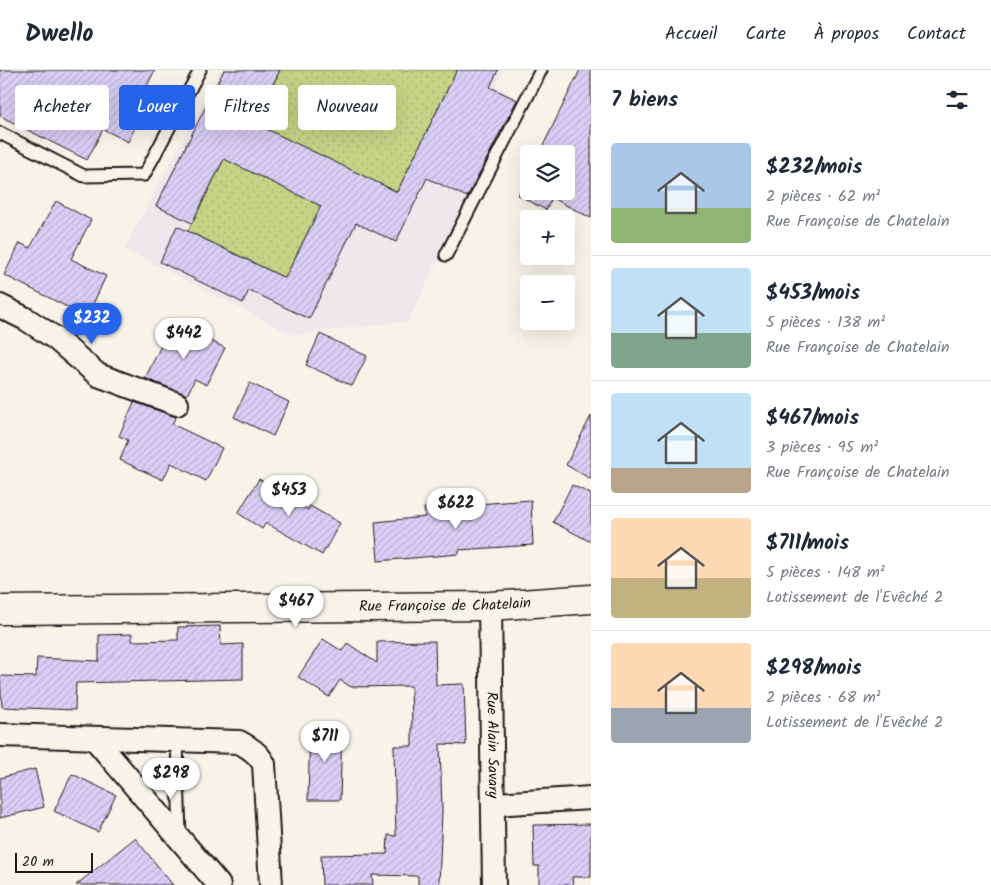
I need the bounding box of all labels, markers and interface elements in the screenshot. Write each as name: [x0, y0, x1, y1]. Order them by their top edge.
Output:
text: Dwello: [25, 15, 93, 54]
text: Accueil: [665, 20, 718, 49]
text: Carte: [746, 20, 786, 49]
text: À propos: [814, 20, 879, 49]
text: Contact: [907, 20, 966, 49]
text: 7 biens: [611, 84, 678, 117]
chip: Acheter: [15, 85, 109, 130]
chip: Louer: [119, 85, 195, 130]
chip: Filtres: [205, 85, 288, 130]
chip: Nouveau: [298, 85, 396, 130]
icon: filters: [943, 86, 971, 114]
map controls: [520, 145, 575, 330]
button: layers: [520, 145, 575, 200]
text: $232/mois: [766, 151, 862, 184]
icon: home: [651, 163, 711, 223]
text: 2 pièces · 62 m²: [766, 184, 880, 209]
text: Rue Françoise de Chatelain: [766, 209, 949, 234]
button: +: [520, 210, 575, 265]
button: −: [520, 275, 575, 330]
text: $453/mois: [766, 277, 860, 310]
icon: home: [651, 288, 711, 348]
pin: $232: [62, 302, 122, 345]
text: $232: [74, 306, 110, 331]
text: 5 pièces · 138 m²: [766, 310, 885, 335]
pin: $442: [154, 318, 214, 360]
text: $442: [166, 321, 202, 346]
text: Rue Françoise de Chatelain: [766, 335, 949, 360]
text: $467/mois: [766, 402, 859, 435]
icon: home: [651, 413, 711, 473]
text: 3 pièces · 95 m²: [766, 435, 878, 460]
text: Rue Françoise de Chatelain: [766, 460, 949, 485]
pin: $453: [259, 474, 319, 517]
text: $453: [271, 478, 307, 503]
pin: $622: [426, 488, 486, 530]
text: $622: [438, 491, 474, 516]
text: $711/mois: [766, 527, 849, 560]
icon: home: [651, 538, 711, 598]
text: 5 pièces · 148 m²: [766, 560, 885, 585]
text: Lotissement de l'Evêché 2: [766, 585, 943, 610]
pin: $467: [266, 586, 326, 628]
text: $467: [279, 589, 313, 614]
street label: Rue Françoise de Chatelain: [359, 591, 532, 619]
text: $298/mois: [766, 652, 862, 685]
icon: home: [651, 663, 711, 723]
text: 2 pièces · 68 m²: [766, 685, 881, 710]
street label: Rue Alain Savary: [479, 691, 505, 799]
text: Lotissement de l'Evêché 2: [766, 710, 943, 735]
pin: $711: [295, 720, 355, 763]
text: $711: [312, 724, 338, 749]
pin: $298: [141, 758, 201, 800]
text: $298: [153, 761, 189, 786]
scale bar: [15, 850, 92, 873]
text: 20 m: [22, 851, 54, 873]

